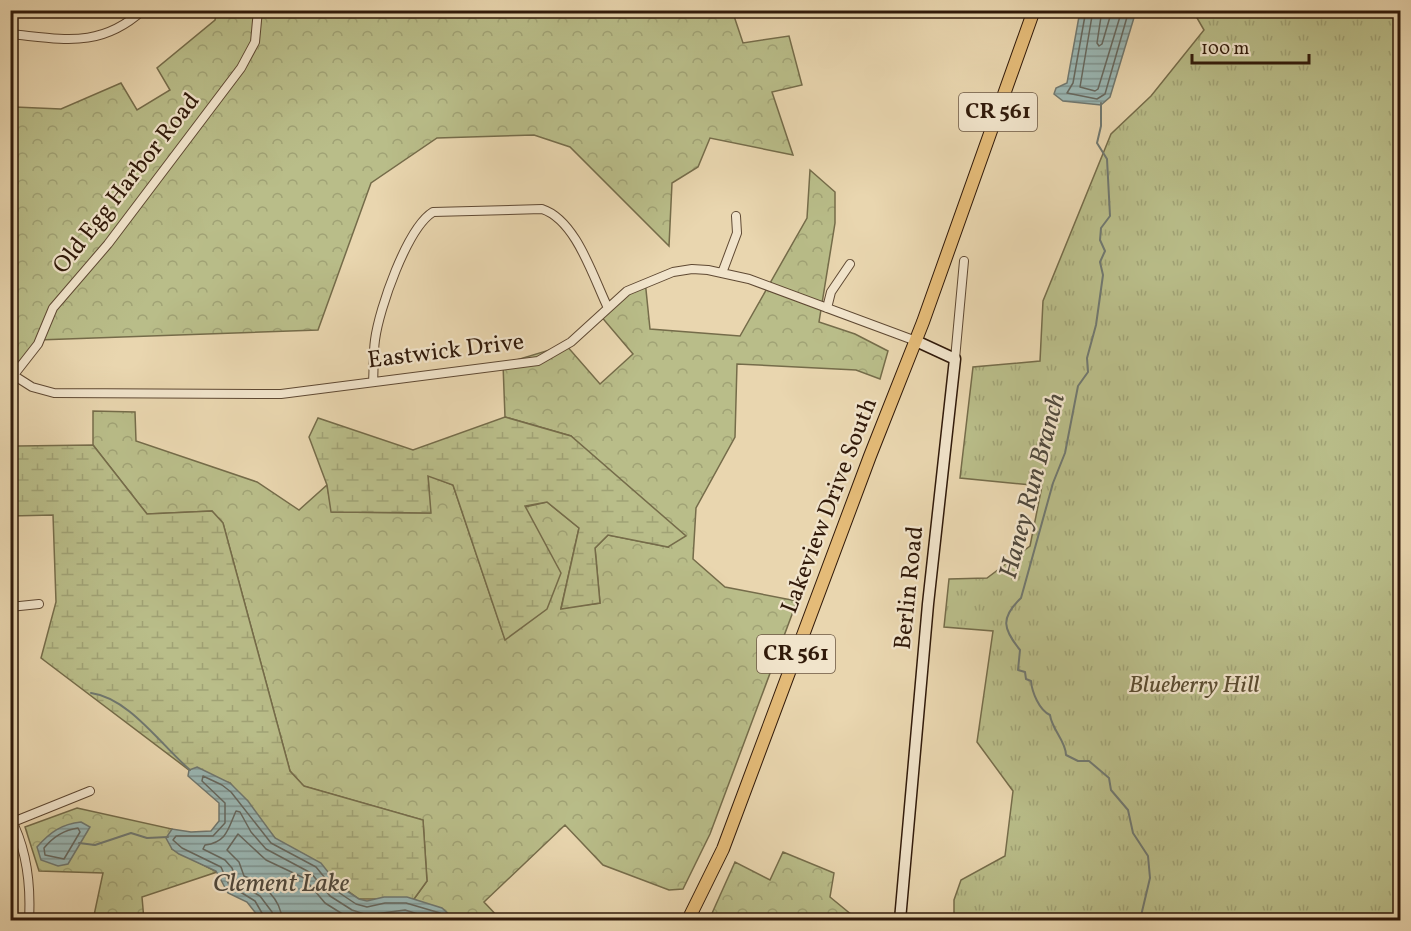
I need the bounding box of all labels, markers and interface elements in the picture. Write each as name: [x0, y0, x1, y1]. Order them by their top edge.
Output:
scale bar: [1192, 27, 1309, 65]
text: 100 m: [1201, 37, 1250, 62]
street label: Old Egg Harbor Road: [45, 86, 209, 282]
road number: CR 561: [959, 93, 1037, 131]
street label: Eastwick Drive: [366, 326, 526, 378]
water label: Haney Run Branch: [991, 389, 1075, 583]
street label: Lakeview Drive South: [773, 393, 887, 619]
street label: Berlin Road: [887, 525, 933, 651]
road number: CR 561: [757, 635, 835, 673]
park label: Blueberry Hill: [1129, 669, 1259, 703]
water label: Clement Lake: [213, 866, 350, 902]

